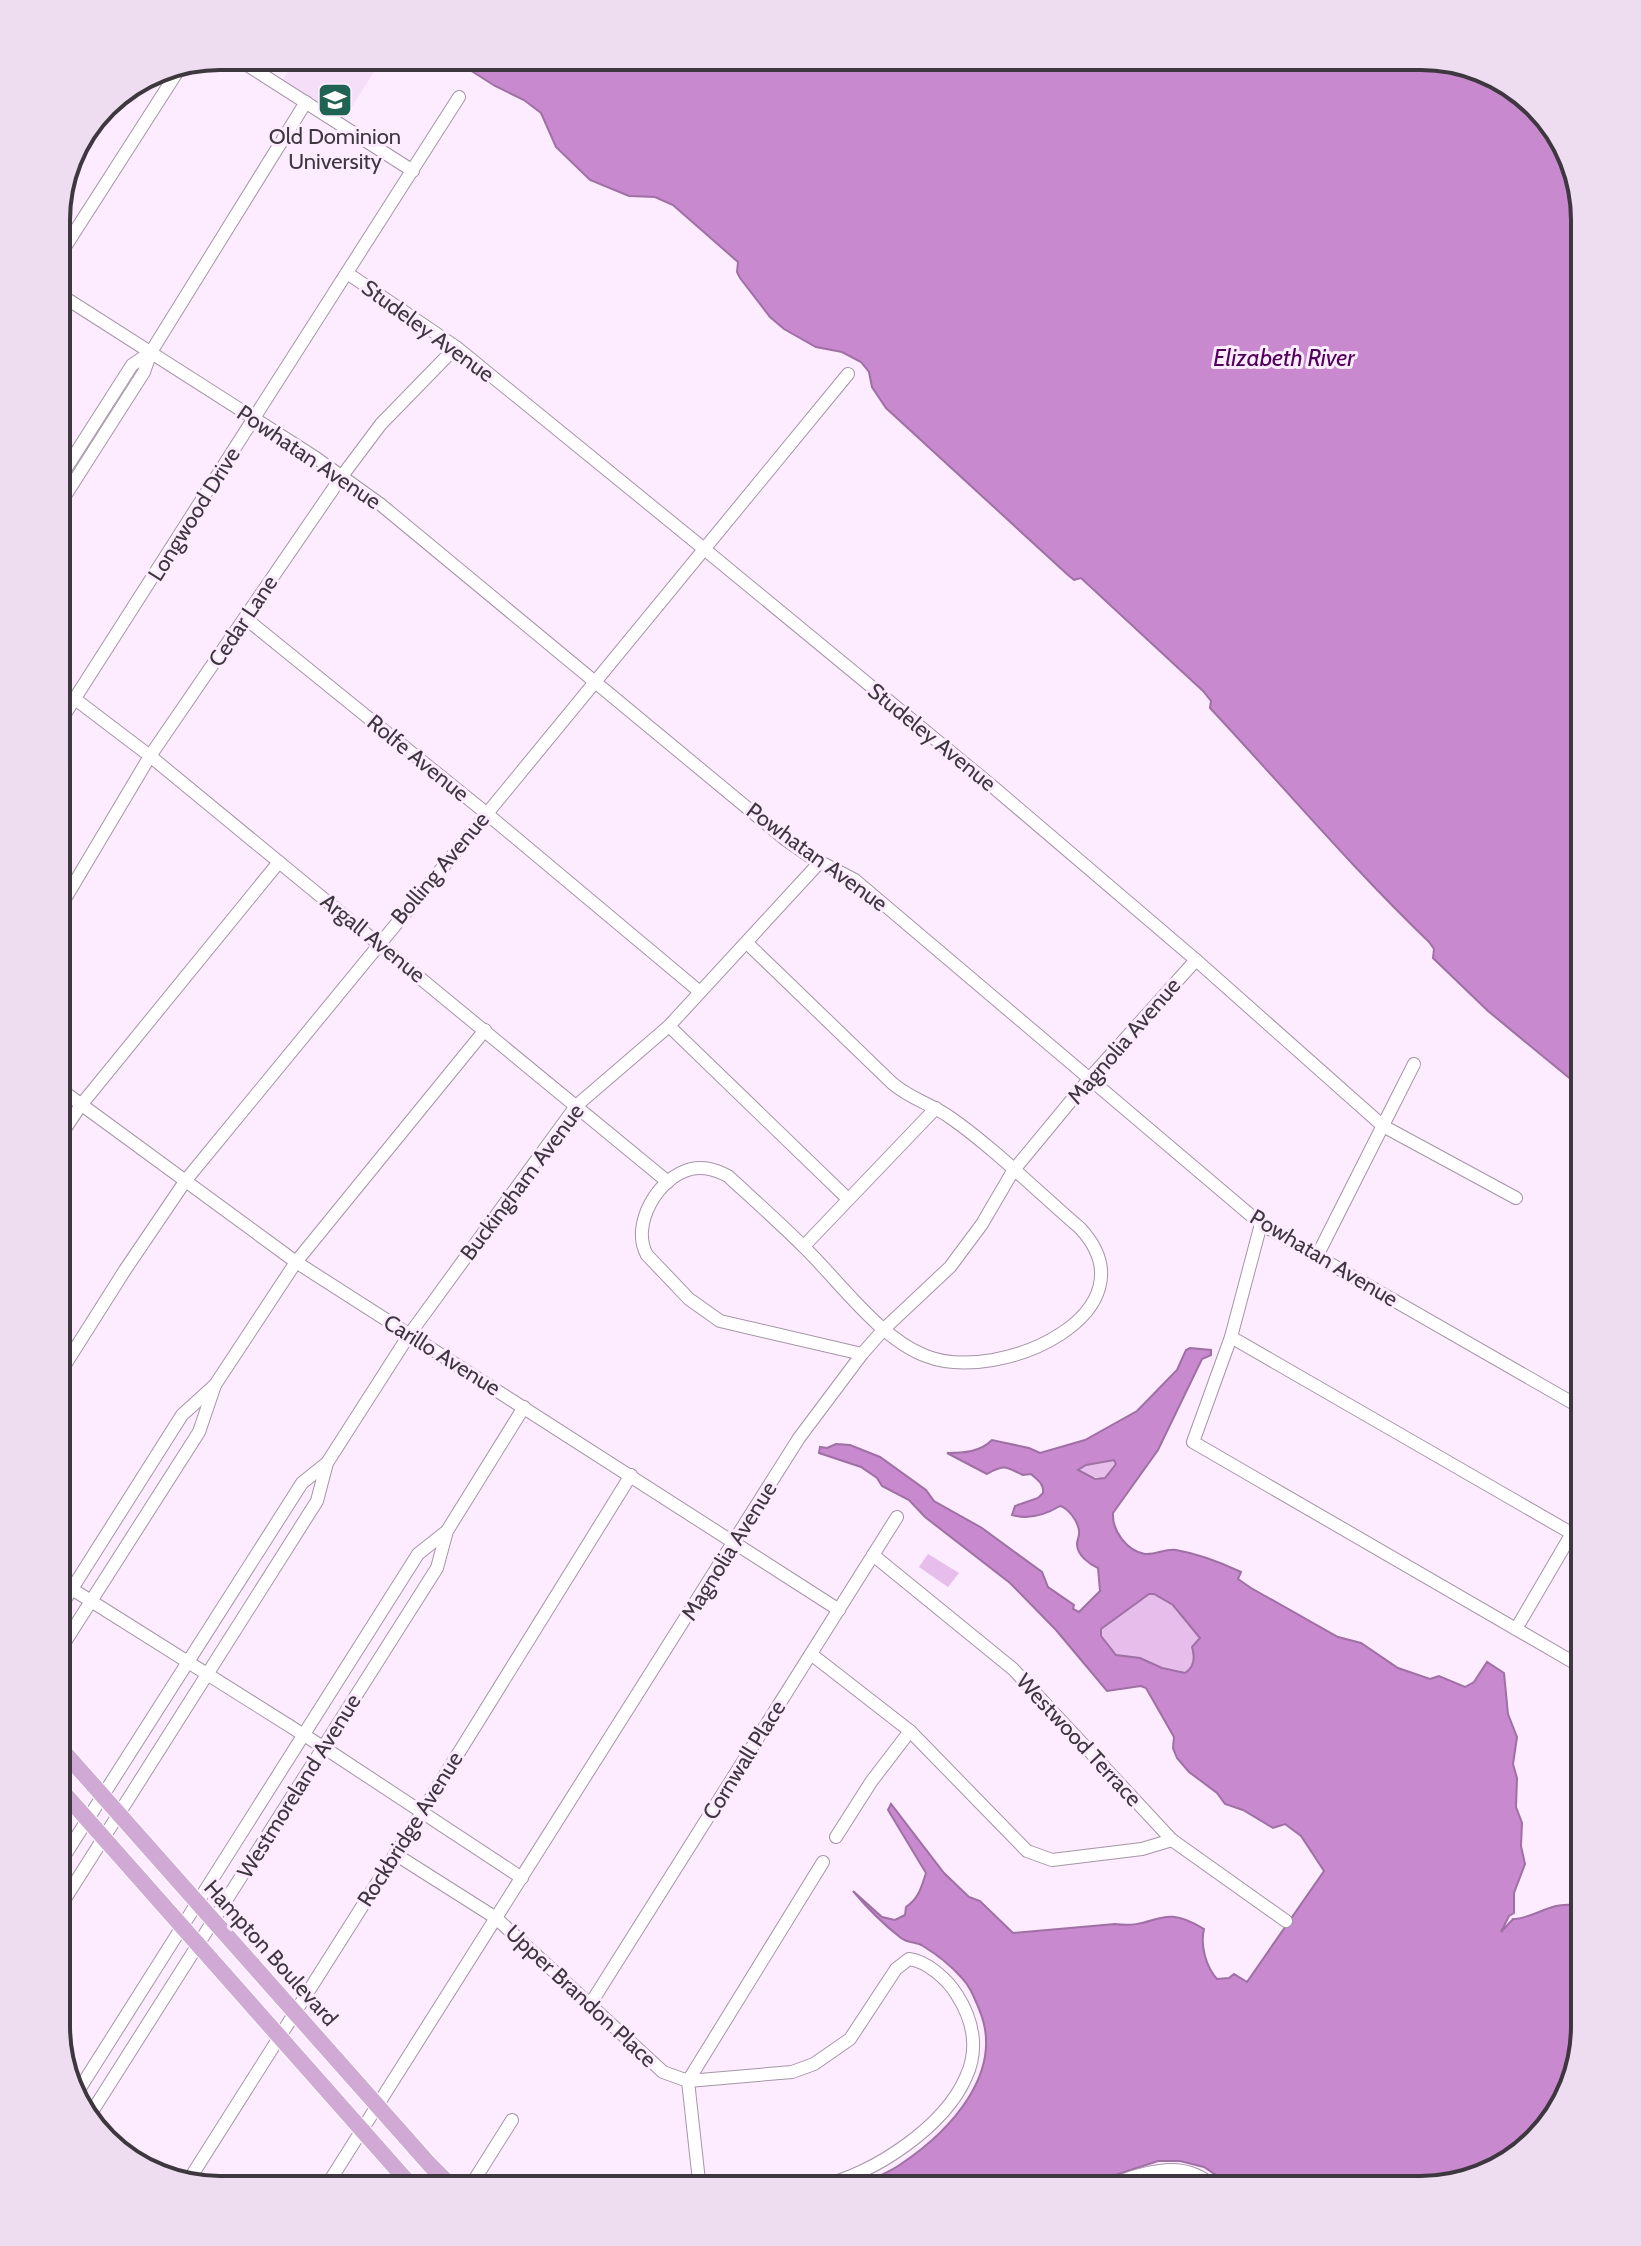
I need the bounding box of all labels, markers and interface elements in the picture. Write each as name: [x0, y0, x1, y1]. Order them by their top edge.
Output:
school or university icon: Old Dominion University: [316, 81, 354, 119]
place label: Old Dominion University: [269, 123, 401, 175]
street label: Studeley Avenue: [357, 274, 499, 388]
water label: Elizabeth River: [1213, 343, 1356, 372]
street label: Powhatan Avenue: [232, 399, 386, 515]
street label: Longwood Drive: [142, 442, 246, 586]
street label: Cedar Lane: [203, 570, 283, 672]
street label: Studeley Avenue: [862, 677, 1002, 797]
street label: Rolfe Avenue: [362, 709, 474, 807]
street label: Powhatan Avenue: [741, 797, 893, 917]
street label: Bolling Avenue: [385, 806, 495, 930]
street label: Argall Avenue: [315, 888, 431, 988]
street label: Magnolia Avenue: [1062, 972, 1186, 1110]
street label: Buckingham Avenue: [454, 1098, 590, 1266]
street label: Powhatan Avenue: [1245, 1203, 1403, 1313]
street label: Carillo Avenue: [379, 1308, 505, 1402]
street label: Magnolia Avenue: [675, 1477, 783, 1625]
street label: Westwood Terrace: [1011, 1668, 1147, 1812]
street label: Westmoreland Avenue: [231, 1689, 367, 1883]
street label: Cornwall Place: [697, 1695, 791, 1825]
street label: Rockbridge Avenue: [351, 1746, 469, 1912]
street label: Hampton Boulevard: [198, 1874, 344, 2032]
street label: Upper Brandon Place: [500, 1919, 662, 2073]

